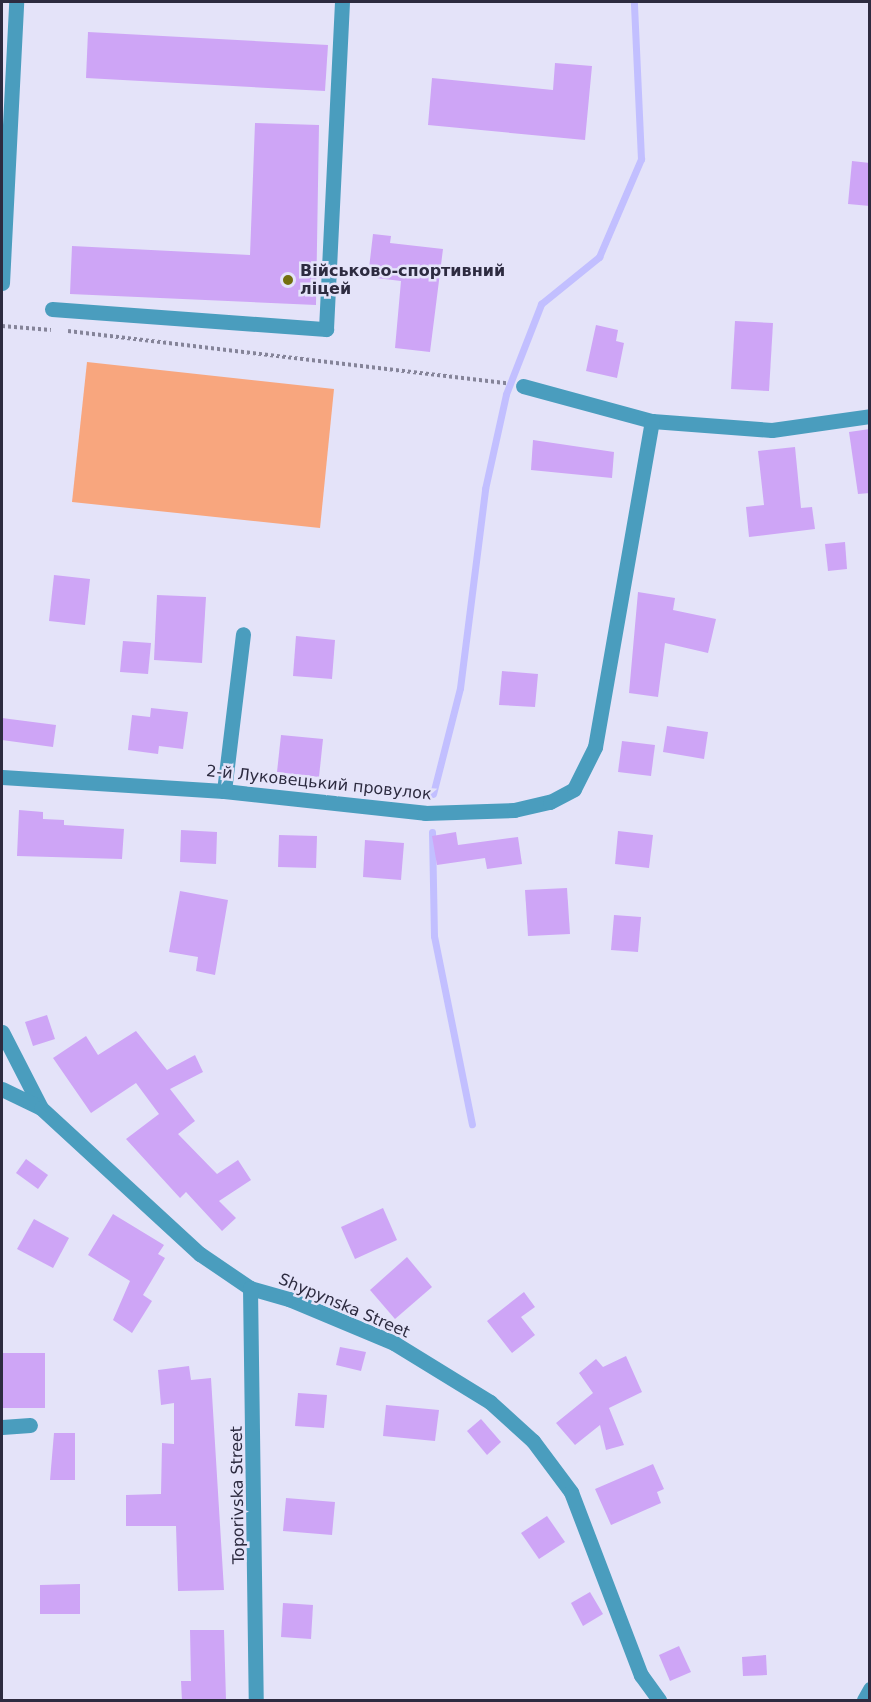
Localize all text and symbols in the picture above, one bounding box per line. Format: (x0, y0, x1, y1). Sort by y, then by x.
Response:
place label: Військово-спортивний ліцей (300, 261, 505, 299)
marker: Військово-спортивний ліцей (281, 273, 295, 287)
street label: 2-й Луковецький провулок (205, 762, 433, 804)
street label: Shypynska Street (276, 1270, 412, 1342)
street label: Toporivska Street (227, 1426, 249, 1564)

